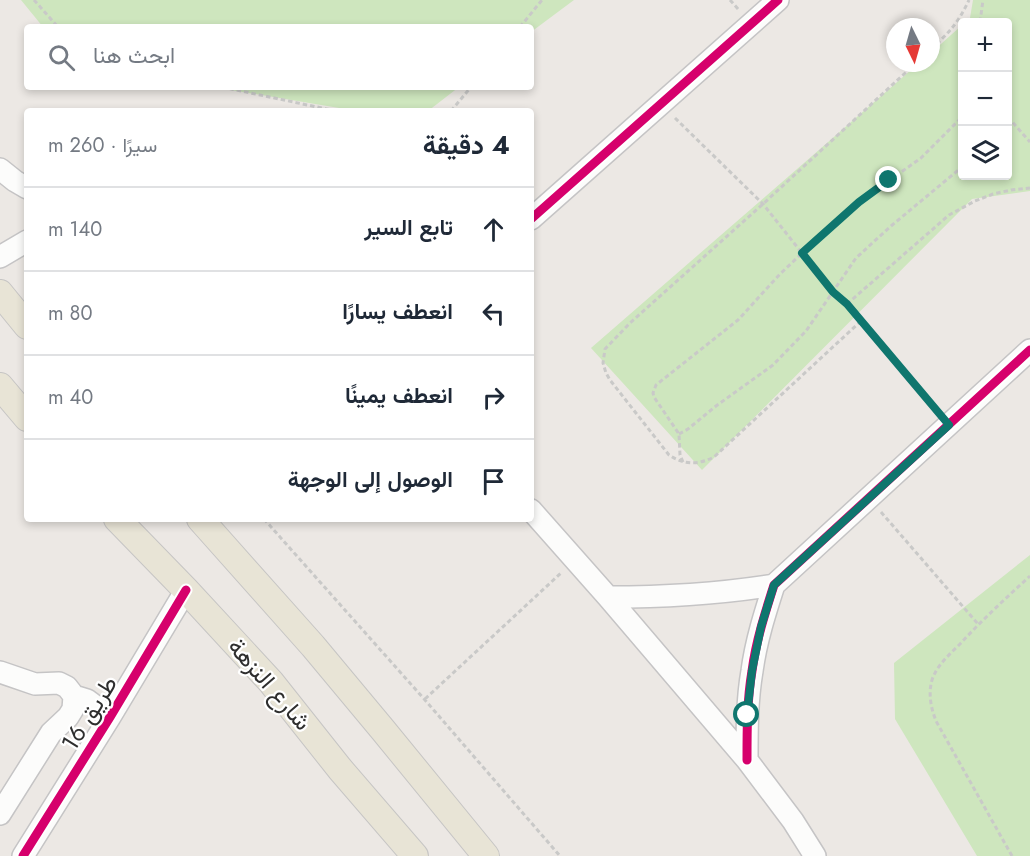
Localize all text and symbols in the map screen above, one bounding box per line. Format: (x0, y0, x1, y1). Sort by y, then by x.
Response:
north arrow (886, 18, 940, 72)
map controls (958, 18, 1012, 180)
button: + (958, 18, 1012, 72)
search box (24, 24, 534, 90)
text: ابحث هنا (93, 39, 175, 71)
icon: search (45, 41, 78, 74)
button: − (958, 72, 1012, 126)
text: 4 دقيقة (423, 126, 510, 164)
button: layers (958, 126, 1012, 180)
text: سيرًا · 260 m (48, 131, 157, 160)
route end (875, 166, 901, 192)
text: تابع السير (364, 211, 453, 243)
icon: ahead (477, 213, 510, 246)
text: 140 m (48, 215, 102, 244)
text: انعطف يسارًا (342, 295, 453, 327)
icon: left (477, 297, 510, 330)
text: 80 m (48, 299, 93, 328)
text: انعطف يمينًا (345, 379, 453, 411)
icon: right (477, 381, 510, 414)
text: 40 m (48, 383, 93, 412)
text: الوصول إلى الوجهة (288, 463, 453, 495)
icon: arrive (477, 465, 510, 498)
street label: شارع النزهة (220, 630, 320, 738)
street label: طريق 16 (52, 669, 126, 757)
route start (733, 701, 759, 727)

